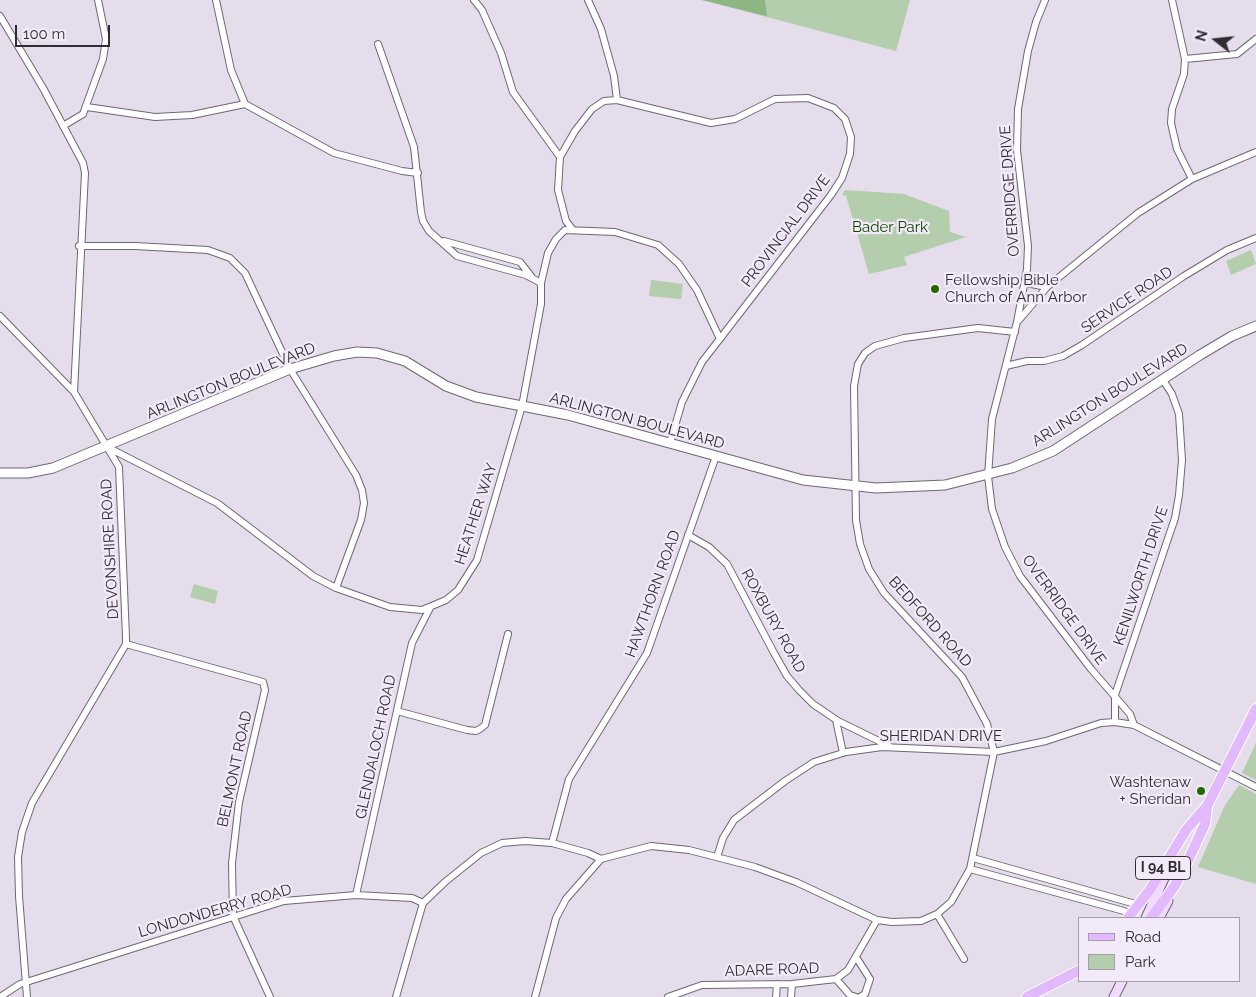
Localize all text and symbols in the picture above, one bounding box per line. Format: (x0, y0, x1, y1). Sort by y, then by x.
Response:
scale bar (18, 15, 112, 47)
north arrow (1191, 15, 1241, 65)
text: 100 m (23, 25, 65, 43)
text: N (1192, 29, 1211, 43)
street label: OVERRIDGE DRIVE (996, 125, 1024, 257)
street label: PROVINCIAL DRIVE (738, 171, 834, 291)
park label: Bader Park (852, 218, 928, 236)
street label: SERVICE ROAD (1078, 263, 1176, 337)
place label: Fellowship Bible Church of Ann Arbor (945, 271, 1087, 306)
marker: Fellowship Bible Church of Ann Arbor (929, 283, 941, 295)
street label: ARLINGTON BOULEVARD (144, 339, 318, 423)
street label: ARLINGTON BOULEVARD (1029, 340, 1191, 450)
street label: ARLINGTON BOULEVARD (548, 389, 726, 453)
street label: HEATHER WAY (451, 461, 501, 567)
street label: DEVONSHIRE ROAD (97, 478, 123, 620)
street label: KENILWORTH DRIVE (1110, 504, 1172, 648)
street label: HAWTHORN ROAD (622, 528, 684, 660)
street label: OVERRIDGE DRIVE (1018, 552, 1110, 668)
street label: ROXBURY ROAD (737, 566, 809, 676)
street label: BEDFORD ROAD (885, 573, 975, 671)
street label: GLENDALOCH ROAD (352, 673, 400, 821)
street label: BELMONT ROAD (214, 709, 256, 829)
street label: SHERIDAN DRIVE (880, 727, 1002, 745)
place label: Washtenaw + Sheridan (1109, 773, 1191, 808)
marker: Washtenaw + Sheridan (1195, 785, 1207, 797)
road number: I 94 BL (1136, 856, 1190, 880)
street label: LONDONDERRY ROAD (136, 880, 294, 942)
legend (1078, 917, 1241, 982)
text: Road (1125, 928, 1161, 946)
text: Park (1125, 953, 1156, 971)
street label: ADARE ROAD (724, 959, 820, 981)

